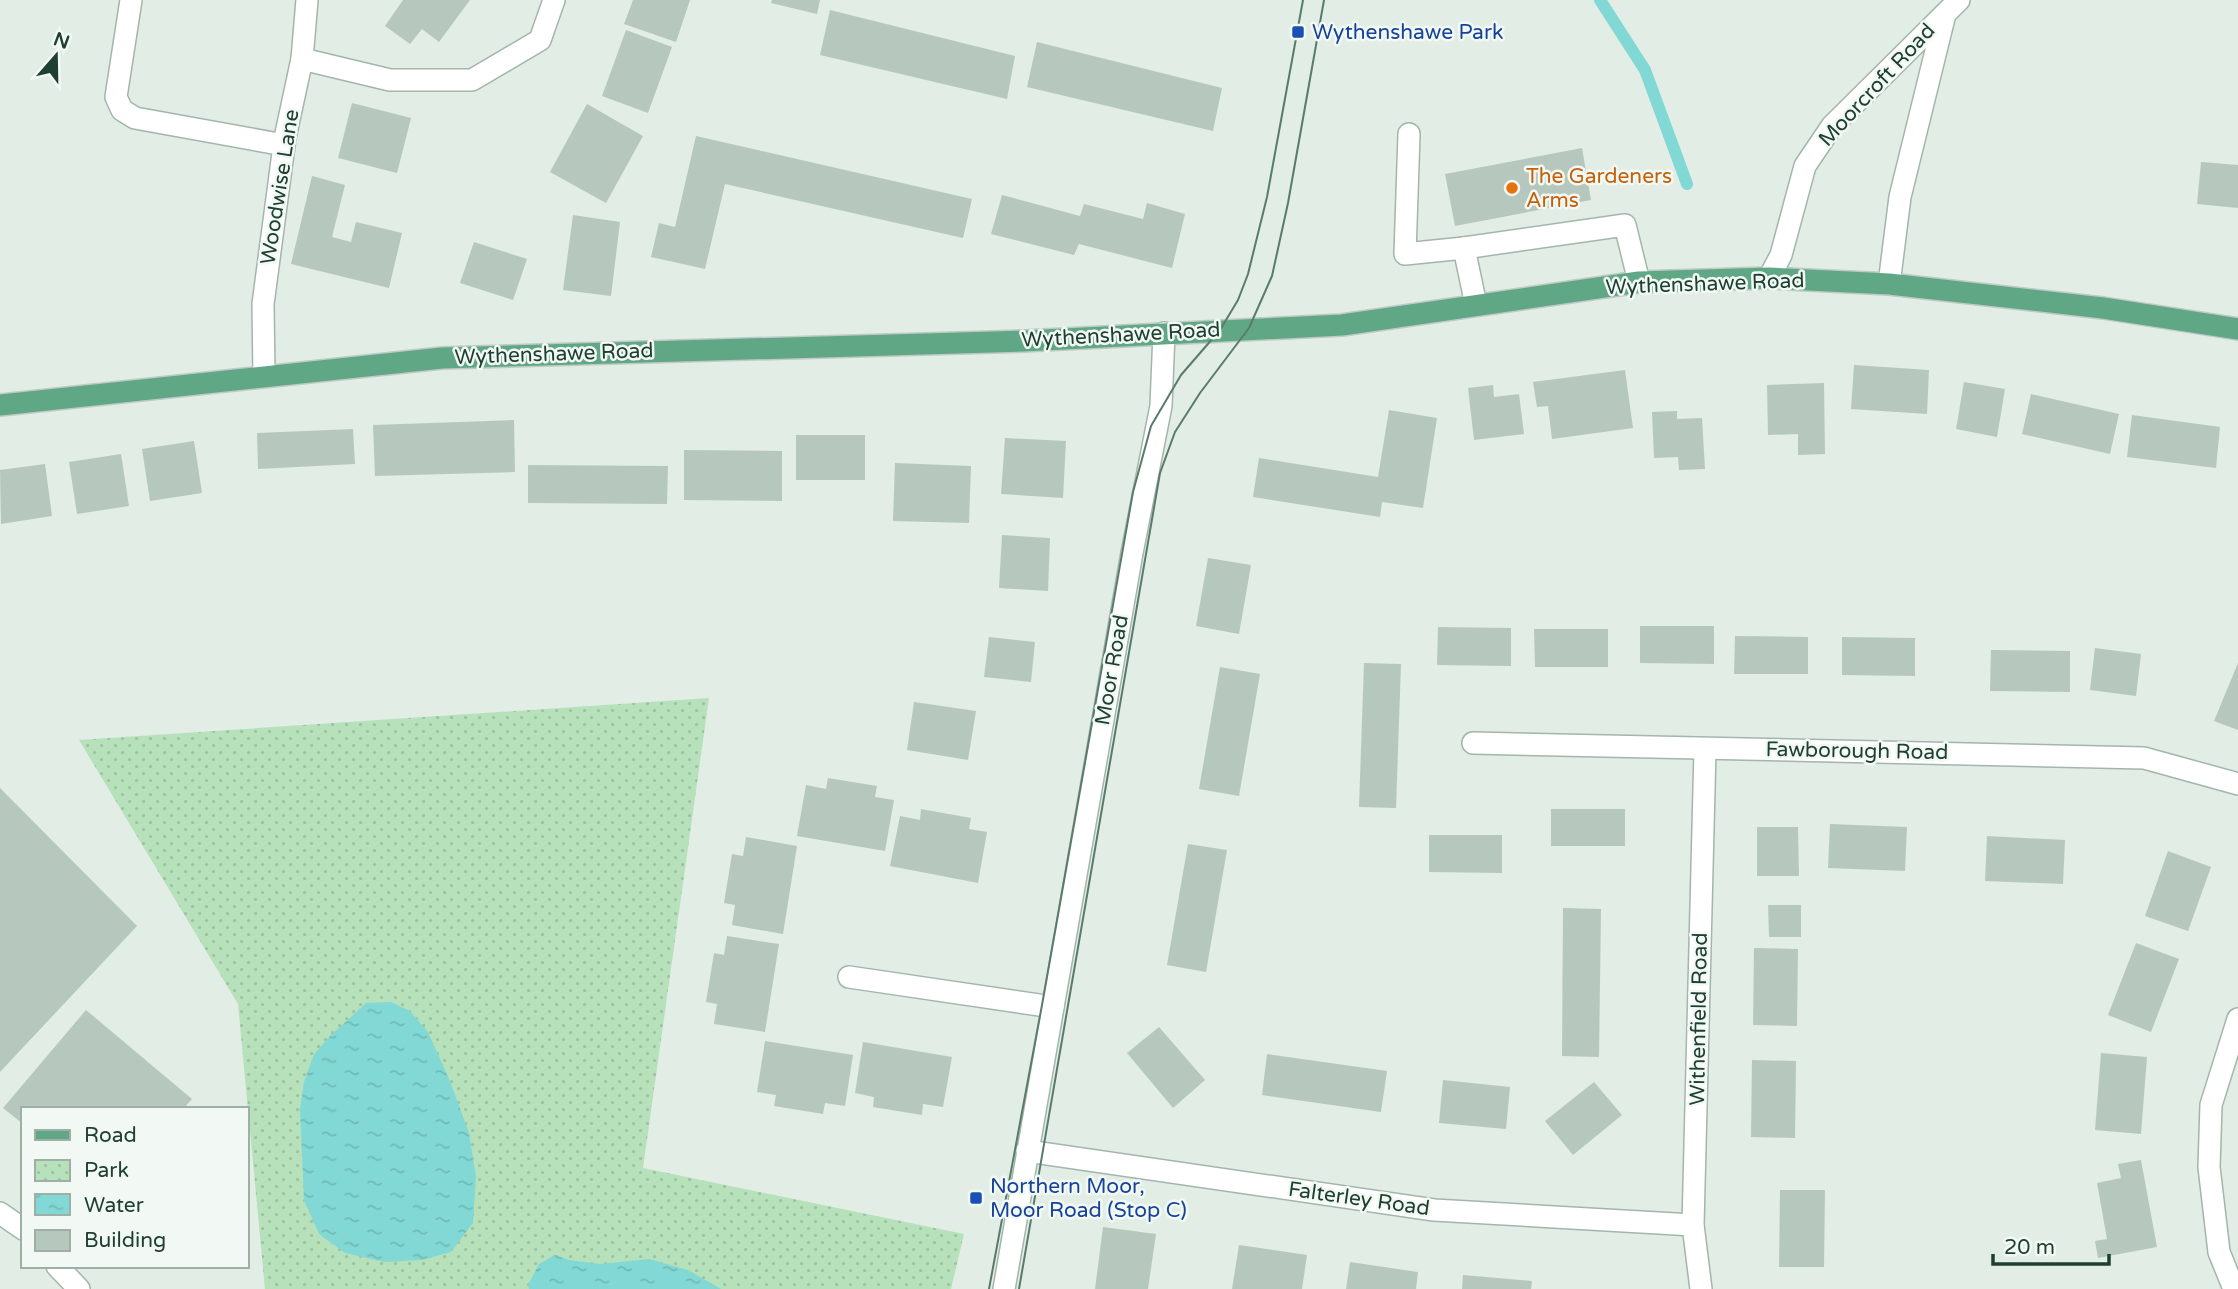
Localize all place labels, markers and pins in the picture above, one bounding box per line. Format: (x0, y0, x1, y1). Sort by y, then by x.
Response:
place label: Wythenshawe Park (1312, 20, 1503, 45)
marker: Wythenshawe Park (1290, 24, 1306, 40)
place label: The Gardeners Arms (1526, 164, 1672, 213)
marker: The Gardeners Arms (1504, 180, 1520, 196)
place label: Northern Moor, Moor Road (Stop C) (990, 1174, 1187, 1223)
marker: Northern Moor, Moor Road (Stop C) (968, 1190, 984, 1206)

